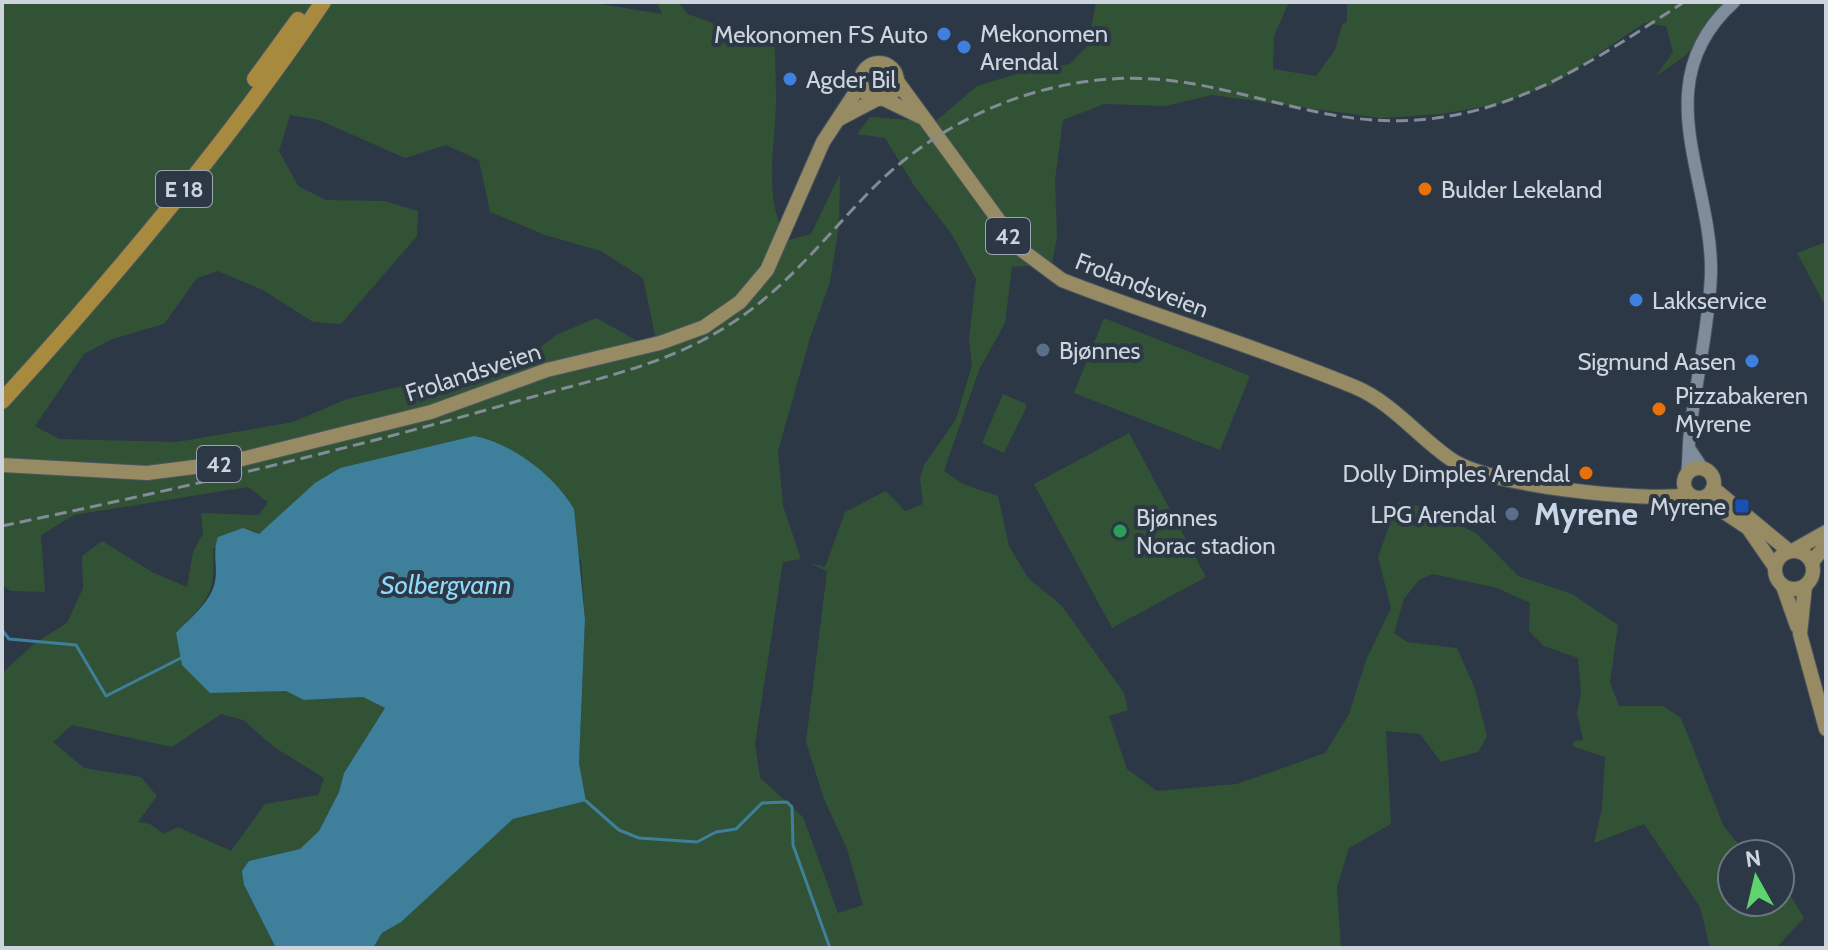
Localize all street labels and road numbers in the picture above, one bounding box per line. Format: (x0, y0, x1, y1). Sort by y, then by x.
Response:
road number: E 18 (156, 171, 212, 207)
road number: 42 (986, 218, 1030, 254)
street label: Frolandsveien (1071, 246, 1213, 324)
street label: Frolandsveien (402, 337, 544, 407)
road number: 42 (197, 446, 241, 482)

